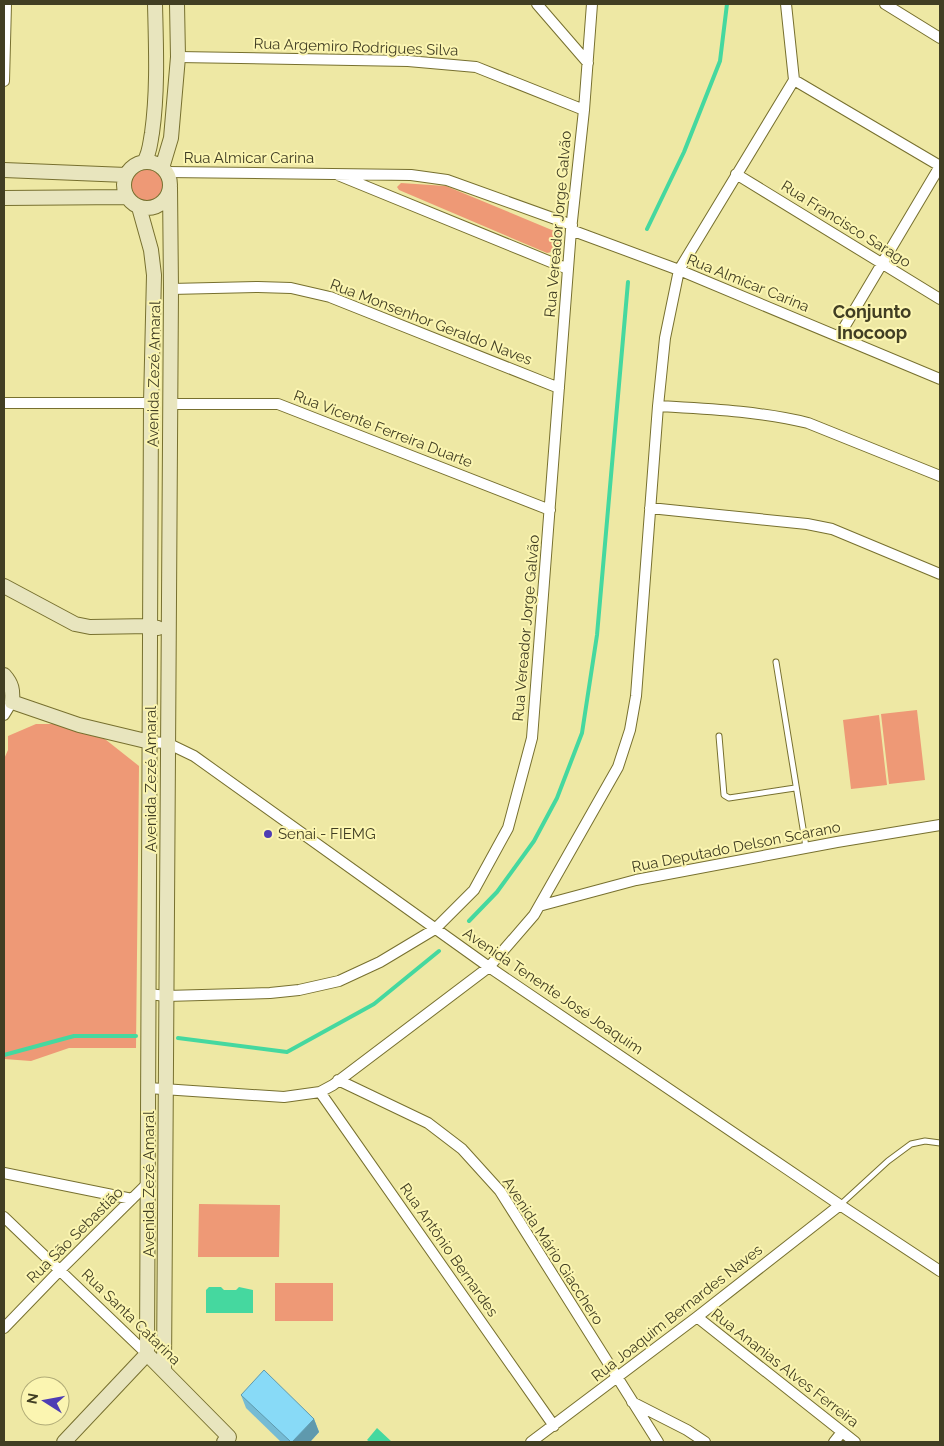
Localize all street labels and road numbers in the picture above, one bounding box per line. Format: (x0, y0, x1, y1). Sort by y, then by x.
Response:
street label: Rua Argemiro Rodrigues Silva (253, 34, 459, 60)
street label: Rua Vereador Jorge Galvão (541, 130, 575, 318)
street label: Rua Almicar Carina (184, 149, 314, 167)
street label: Rua Francisco Sarago (778, 177, 914, 271)
street label: Rua Almicar Carina (684, 250, 812, 316)
street label: Rua Monsenhor Geraldo Naves (327, 275, 535, 369)
street label: Avenida Zezé Amaral (144, 300, 164, 447)
street label: Rua Vicente Ferreira Duarte (291, 387, 475, 472)
street label: Rua Vereador Jorge Galvão (509, 534, 543, 722)
street label: Avenida Zezé Amaral (142, 705, 160, 852)
street label: Rua Deputado Delson Scarano (630, 818, 842, 876)
street label: Avenida Tenente José Joaquim (459, 924, 647, 1058)
street label: Avenida Zezé Amaral (140, 1110, 158, 1257)
street label: Avenida Mário Giacchero (499, 1174, 607, 1328)
street label: Rua Antônio Bernardes (396, 1180, 502, 1320)
street label: Rua São Sebastião (23, 1183, 127, 1287)
street label: Rua Joaquim Bernardes Naves (588, 1241, 766, 1385)
street label: Rua Santa Catarina (78, 1265, 184, 1369)
street label: Rua Ananias Alves Ferreira (708, 1305, 862, 1431)

